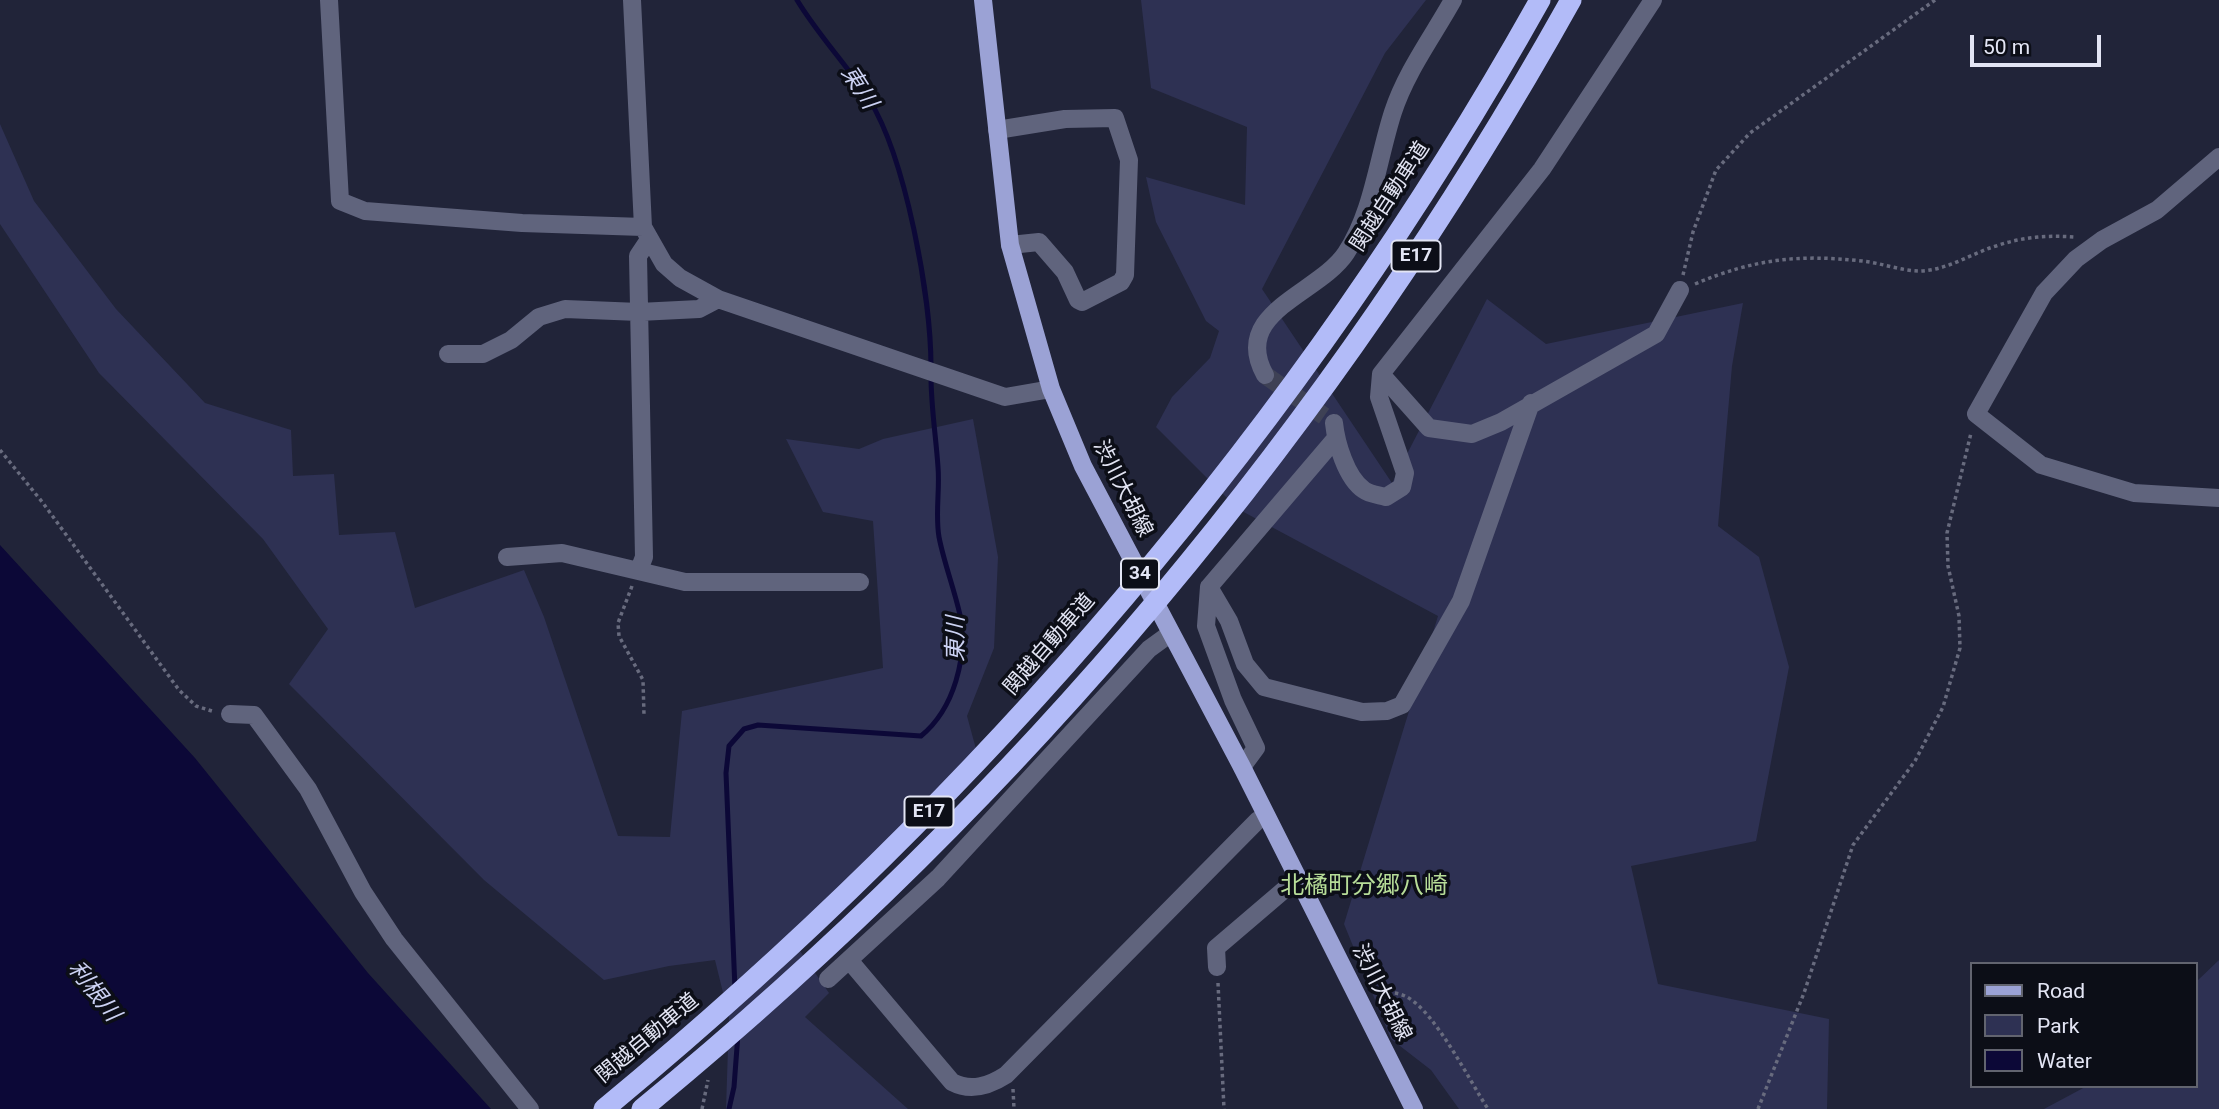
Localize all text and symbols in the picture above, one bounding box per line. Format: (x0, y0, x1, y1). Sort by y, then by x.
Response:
scale bar (1974, 21, 2105, 65)
text: 50 m (1983, 35, 2030, 59)
water label: 東川 (834, 61, 882, 115)
street label: 関越自動車道 (1346, 137, 1436, 257)
road number: E17 (1392, 240, 1440, 272)
street label: 渋川大胡線 (1087, 437, 1157, 541)
road number: 34 (1121, 558, 1159, 590)
street label: 関越自動車道 (999, 589, 1101, 701)
water label: 東川 (943, 616, 971, 662)
road number: E17 (904, 796, 954, 828)
district label: 北橘町分郷八崎 (1280, 873, 1448, 901)
street label: 渋川大胡線 (1346, 941, 1416, 1045)
water label: 利根川 (61, 956, 125, 1028)
legend (1970, 962, 2198, 1088)
text: Road (2037, 979, 2085, 1003)
street label: 関越自動車道 (592, 989, 704, 1089)
text: Park (2037, 1014, 2079, 1038)
text: Water (2037, 1049, 2092, 1073)

